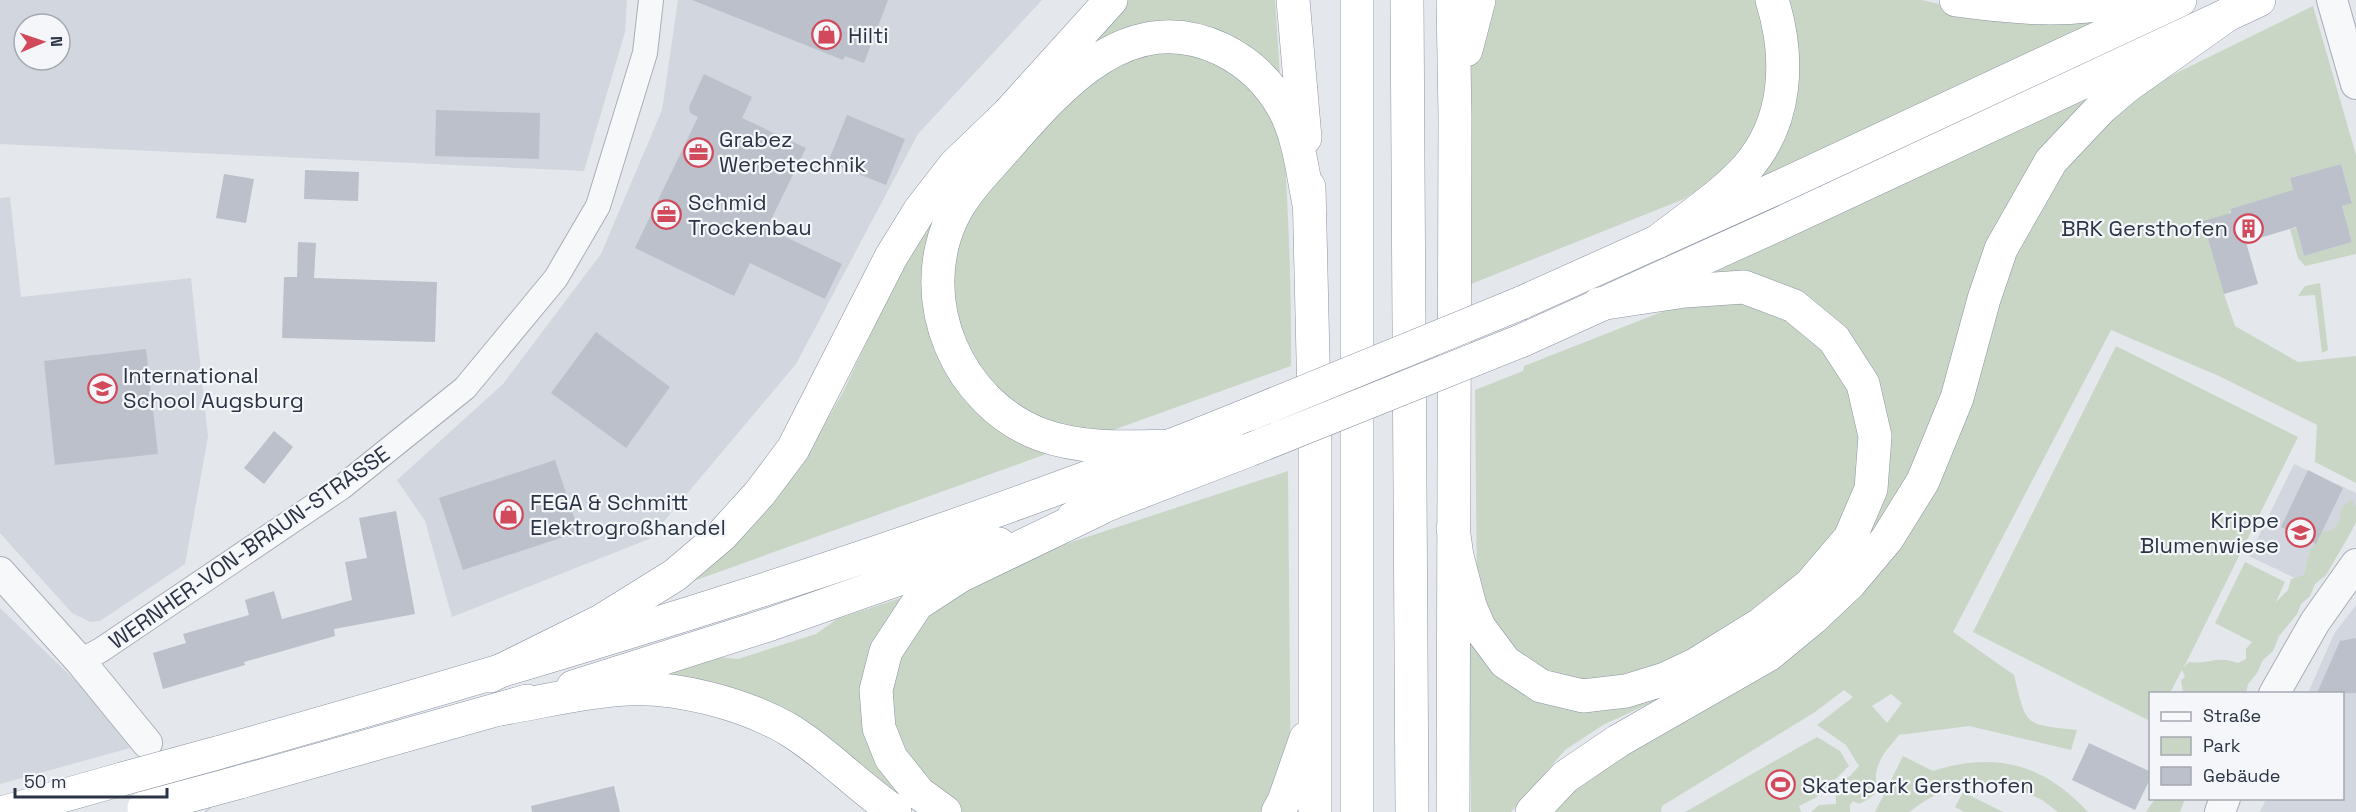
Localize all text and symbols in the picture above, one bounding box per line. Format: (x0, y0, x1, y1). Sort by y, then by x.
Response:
north arrow (12, 12, 72, 72)
shop icon: Hilti (811, 19, 843, 51)
place label: Hilti (848, 21, 889, 49)
text: N (46, 36, 67, 47)
place label: Grabez Werbetechnik (719, 125, 866, 178)
office icon: Grabez Werbetechnik (682, 136, 714, 168)
place label: Schmid Trockenbau (688, 188, 812, 241)
office icon: Schmid Trockenbau (651, 199, 683, 231)
building icon: BRK Gersthofen (2233, 212, 2265, 244)
place label: BRK Gersthofen (2061, 214, 2228, 242)
place label: International School Augsburg (123, 361, 304, 414)
school or university icon: International School Augsburg (86, 372, 118, 404)
street label: WERNHER-VON-BRAUN-STRASSE (103, 439, 395, 655)
place label: FEGA & Schmitt Elektrogroßhandel (530, 488, 726, 541)
shop icon: FEGA & Schmitt Elektrogroßhandel (493, 499, 525, 531)
place label: Krippe Blumenwiese (2140, 506, 2279, 559)
school or university icon: Krippe Blumenwiese (2284, 517, 2316, 549)
legend (2149, 692, 2344, 800)
text: Straße (2203, 704, 2261, 727)
text: Park (2203, 734, 2241, 757)
scale bar (15, 761, 166, 799)
text: Gebäude (2203, 764, 2281, 787)
sports icon: Skatepark Gersthofen (1765, 769, 1797, 801)
text: 50 m (24, 770, 66, 793)
place label: Skatepark Gersthofen (1802, 771, 2034, 799)

